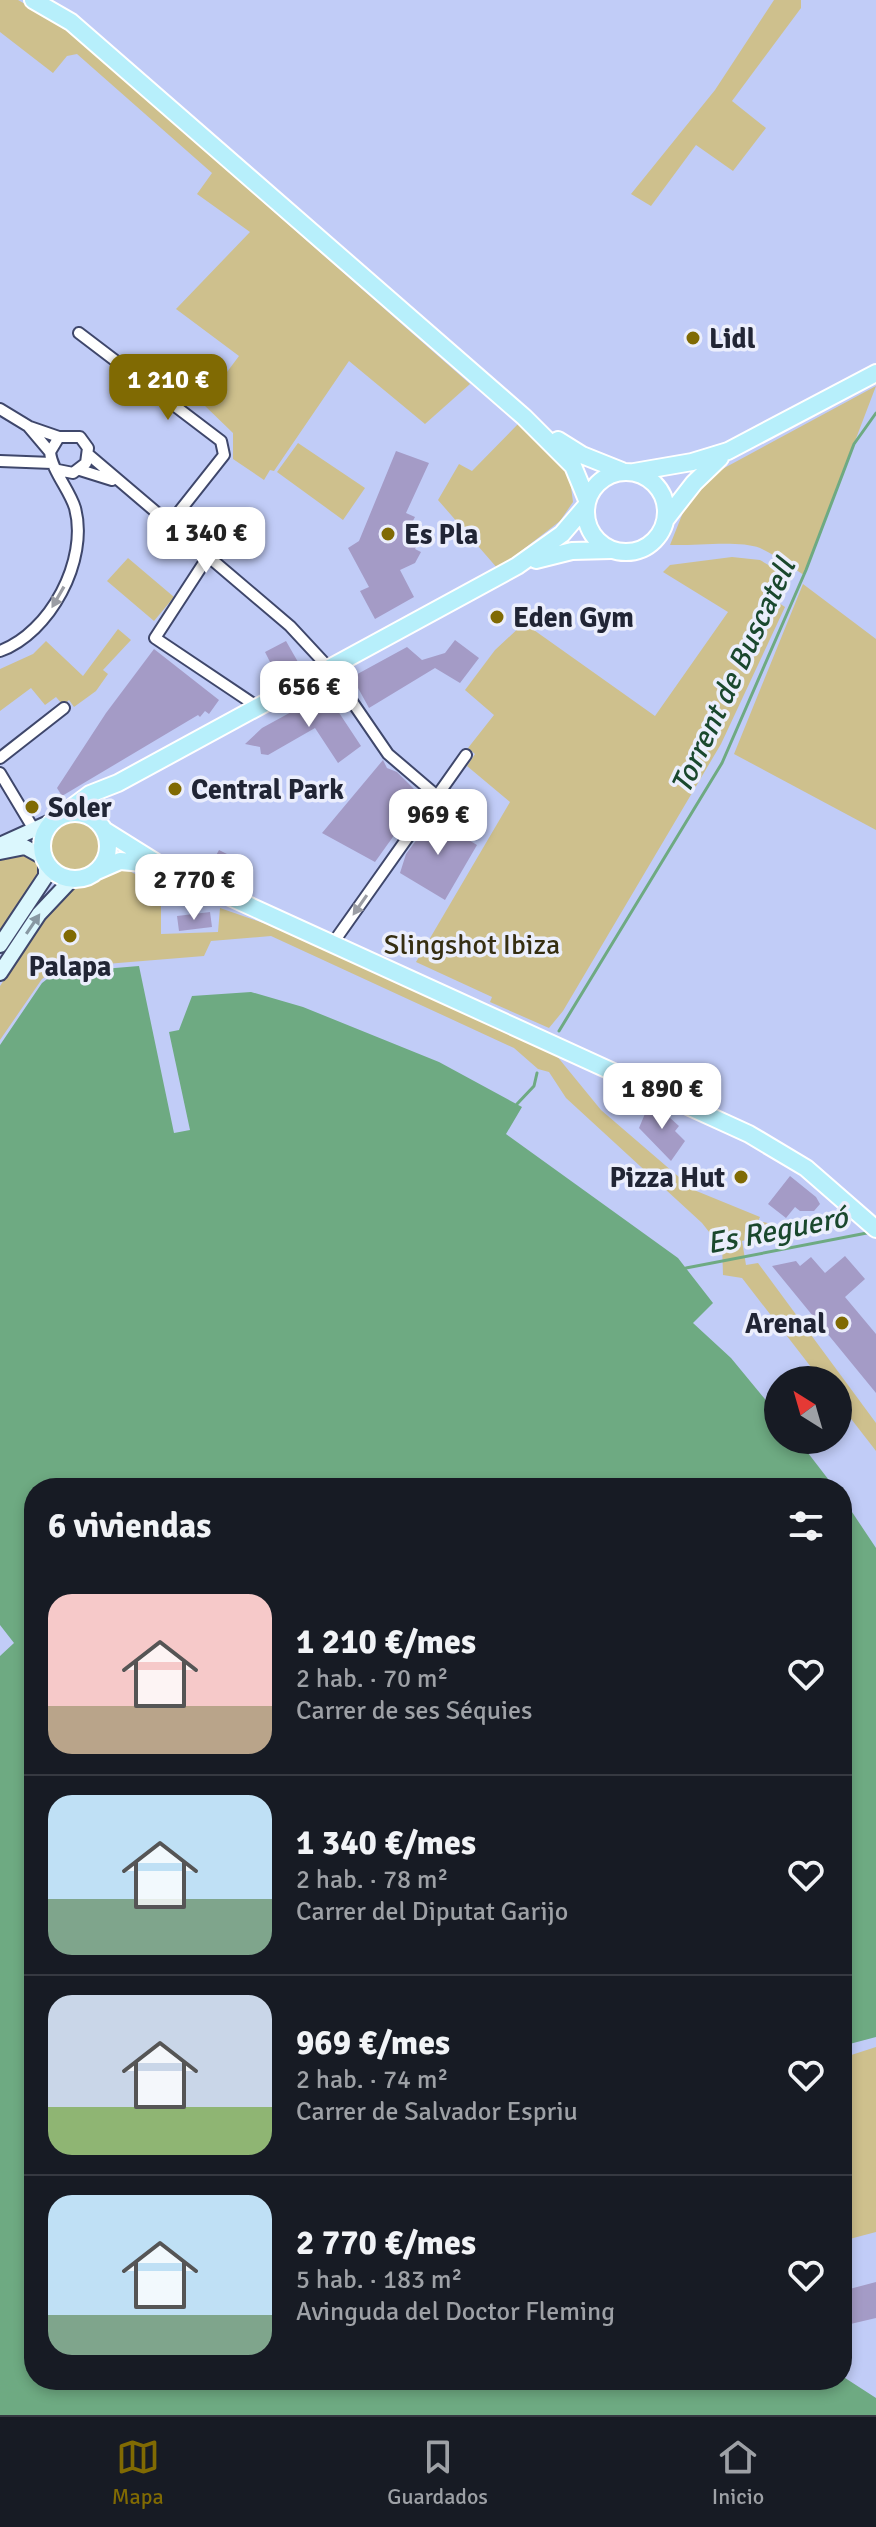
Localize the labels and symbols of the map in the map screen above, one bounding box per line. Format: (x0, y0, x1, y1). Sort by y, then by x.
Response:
place label: Lidl (709, 322, 756, 356)
marker: Lidl (684, 329, 702, 347)
pin: 1 210 € (94, 354, 242, 422)
pin: 1 340 € (132, 507, 280, 575)
place label: Es Pla (404, 518, 478, 552)
marker: Es Pla (379, 525, 397, 543)
water label: Torrent de Buscatell (663, 551, 805, 799)
one-way arrow (51, 586, 65, 608)
place label: Eden Gym (513, 601, 634, 635)
marker: Eden Gym (488, 608, 506, 626)
pin: 656 € (253, 661, 365, 729)
place label: Central Park (191, 773, 344, 807)
marker: Central Park (166, 780, 184, 798)
pin: 969 € (382, 789, 494, 857)
place label: Soler (48, 791, 113, 825)
marker: Soler (23, 798, 41, 816)
pin: 2 770 € (120, 854, 268, 922)
one-way arrow (353, 894, 368, 915)
one-way arrow (25, 913, 40, 934)
marker: Palapa (61, 927, 79, 945)
park label: Slingshot Ibiza (384, 928, 560, 962)
place label: Palapa (29, 950, 111, 984)
pin: 1 890 € (588, 1063, 736, 1131)
place label: Pizza Hut (609, 1161, 726, 1195)
marker: Pizza Hut (732, 1168, 750, 1186)
water label: Es Regueró (704, 1198, 853, 1262)
place label: Arenal (745, 1307, 826, 1341)
marker: Arenal (833, 1314, 851, 1332)
north arrow (764, 1366, 852, 1454)

